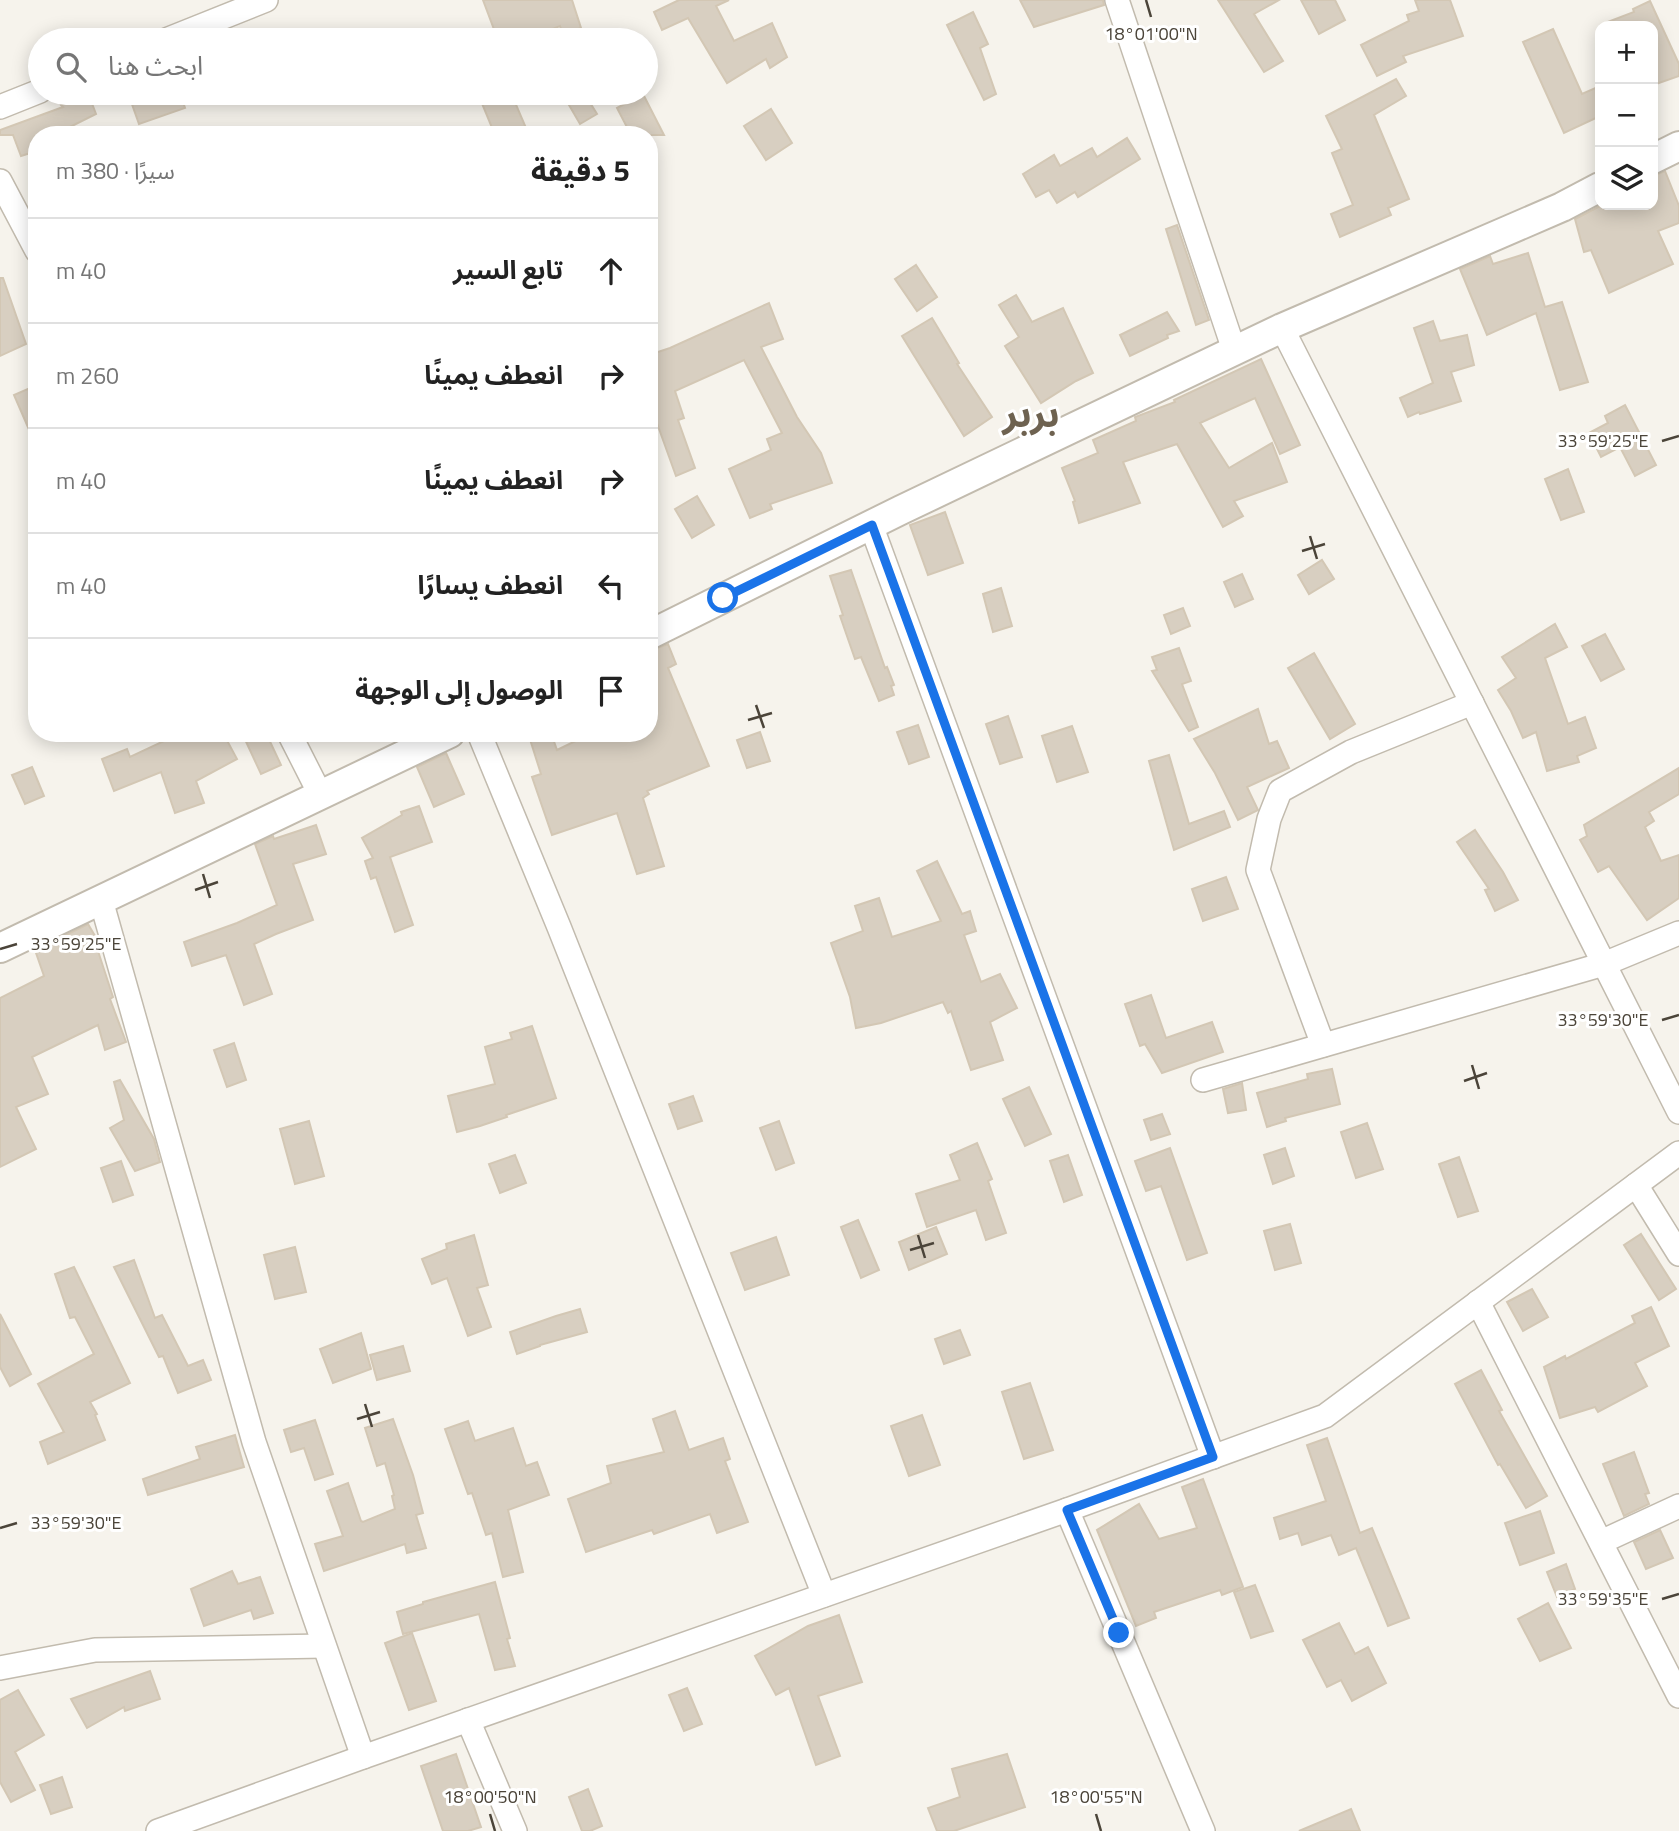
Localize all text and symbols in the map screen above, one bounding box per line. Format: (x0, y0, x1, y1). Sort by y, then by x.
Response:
text: 18°01'00"N (1104, 20, 1198, 47)
map controls (1595, 21, 1658, 210)
button: + (1595, 21, 1658, 84)
search box (28, 28, 658, 105)
text: ابحث هنا (108, 46, 203, 85)
icon: search (52, 48, 90, 86)
button: − (1595, 84, 1658, 147)
text: 5 دقيقة (531, 147, 630, 193)
button: layers (1595, 147, 1658, 210)
text: سيرًا · 380 m (56, 153, 175, 188)
text: تابع السير (453, 250, 563, 289)
icon: ahead (592, 252, 630, 290)
text: 40 m (56, 253, 106, 288)
text: انعطف يمينًا (424, 355, 563, 394)
icon: right (592, 357, 630, 395)
text: 260 m (56, 358, 119, 393)
district label: بربر (1000, 384, 1060, 442)
text: 33°59'25"E (1558, 427, 1649, 454)
text: انعطف يمينًا (424, 460, 563, 499)
icon: right (592, 462, 630, 500)
text: 40 m (56, 463, 106, 498)
text: انعطف يسارًا (418, 565, 563, 604)
icon: left (592, 567, 630, 605)
text: 40 m (56, 568, 106, 603)
route start (707, 582, 738, 613)
text: الوصول إلى الوجهة (355, 670, 563, 709)
icon: arrive (592, 672, 630, 710)
text: 33°59'25"E (31, 930, 122, 957)
text: 33°59'30"E (1558, 1006, 1649, 1033)
text: 33°59'30"E (31, 1509, 122, 1536)
text: 33°59'35"E (1558, 1585, 1649, 1612)
route end (1103, 1617, 1134, 1648)
text: 18°00'50"N (443, 1783, 537, 1810)
text: 18°00'55"N (1049, 1783, 1143, 1810)

